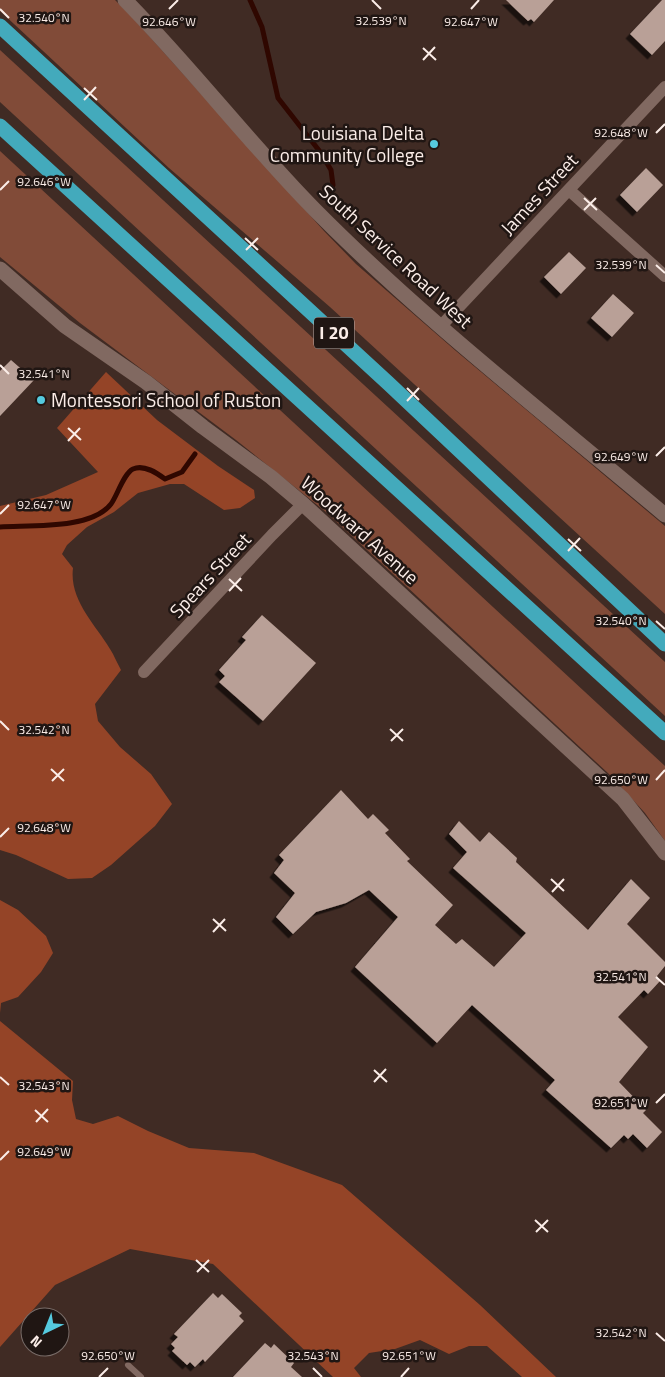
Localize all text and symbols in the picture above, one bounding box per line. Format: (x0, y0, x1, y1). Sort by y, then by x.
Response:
text: 32.540°N (18, 8, 70, 27)
text: 32.539°N (355, 11, 407, 30)
text: 92.646°W (142, 12, 196, 31)
text: 92.647°W (444, 12, 498, 31)
place label: Louisiana Delta Community College (270, 118, 424, 169)
text: 92.648°W (594, 123, 648, 142)
marker: Louisiana Delta Community College (428, 138, 440, 150)
street label: James Street (493, 146, 584, 241)
text: 92.646°W (17, 172, 71, 191)
street label: South Service Road West (313, 177, 480, 335)
text: 32.539°N (595, 255, 647, 274)
road number: I 20 (314, 317, 354, 348)
text: 32.541°N (18, 364, 70, 383)
place label: Montessori School of Ruston (51, 385, 281, 414)
marker: Montessori School of Ruston (35, 394, 47, 406)
text: 92.649°W (594, 447, 648, 466)
street label: Woodward Avenue (295, 469, 426, 591)
text: 92.647°W (17, 495, 71, 514)
street label: Spears Street (162, 525, 257, 624)
text: 32.540°N (595, 611, 647, 630)
text: 32.542°N (18, 720, 70, 739)
text: 92.650°W (594, 770, 648, 789)
text: 92.648°W (17, 818, 71, 837)
text: 32.541°N (595, 967, 647, 986)
text: 32.543°N (18, 1076, 70, 1095)
text: 92.651°W (594, 1093, 648, 1112)
text: 92.649°W (17, 1142, 71, 1161)
north arrow (20, 1307, 70, 1357)
text: 32.542°N (595, 1323, 647, 1342)
text: N (25, 1331, 47, 1353)
text: 92.650°W (81, 1346, 135, 1365)
text: 32.543°N (287, 1346, 339, 1365)
text: 92.651°W (382, 1346, 436, 1365)

